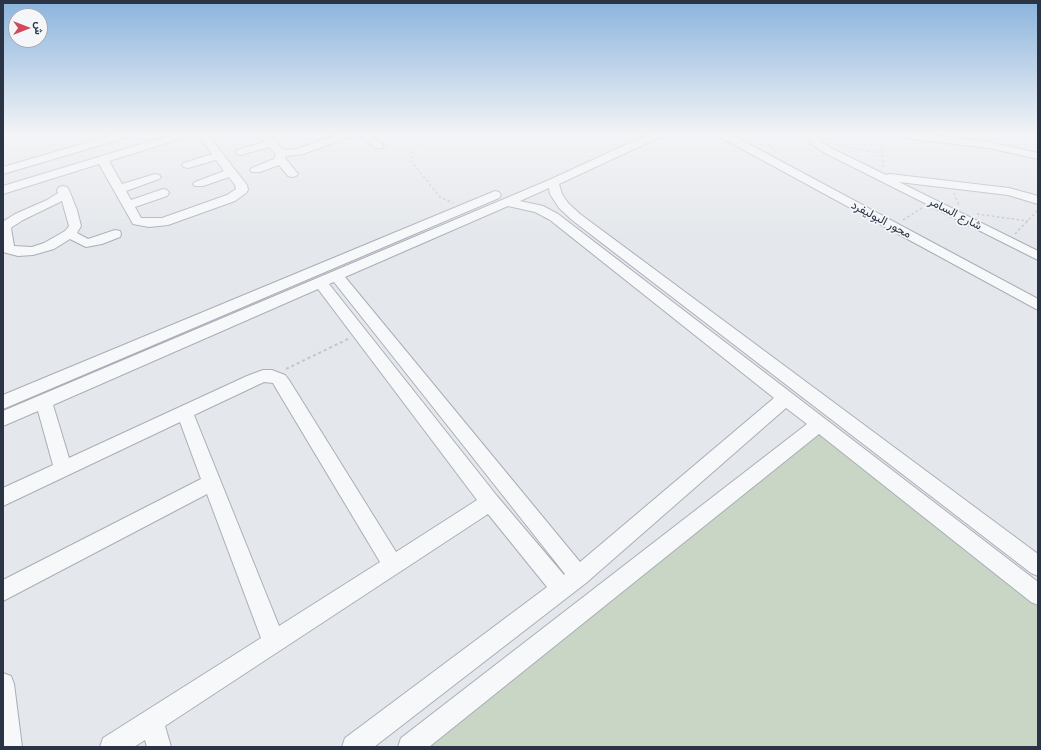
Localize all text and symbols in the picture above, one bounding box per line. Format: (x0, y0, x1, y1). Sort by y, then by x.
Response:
north arrow (8, 8, 48, 48)
text: ش (32, 21, 46, 35)
street label: شارع السامر (926, 194, 984, 234)
street label: محور البوليفرد (848, 198, 914, 242)

